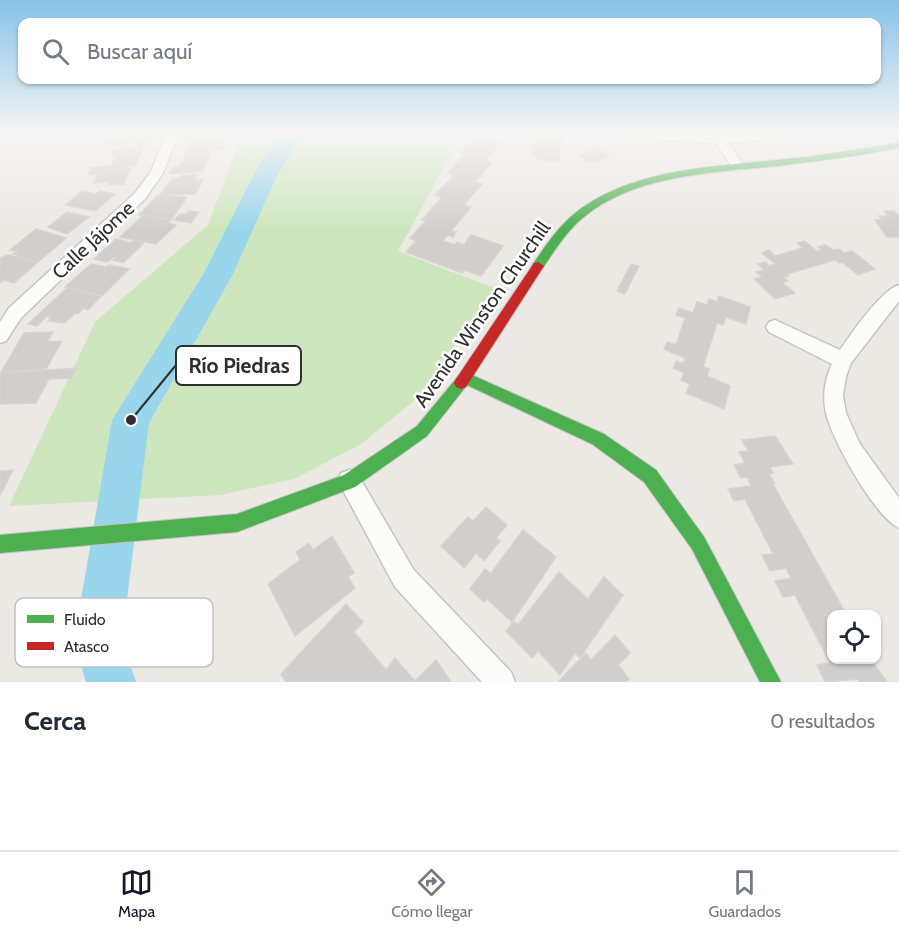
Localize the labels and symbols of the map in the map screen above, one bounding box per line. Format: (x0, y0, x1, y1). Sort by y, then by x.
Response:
street label: Calle Jájome (47, 196, 139, 284)
street label: Avenida Winston Churchill (409, 216, 555, 412)
callout: Río Piedras (176, 346, 301, 385)
text: Río Piedras (188, 353, 290, 378)
legend (15, 598, 213, 667)
text: Fluido (64, 610, 106, 629)
text: Atasco (64, 637, 109, 656)

